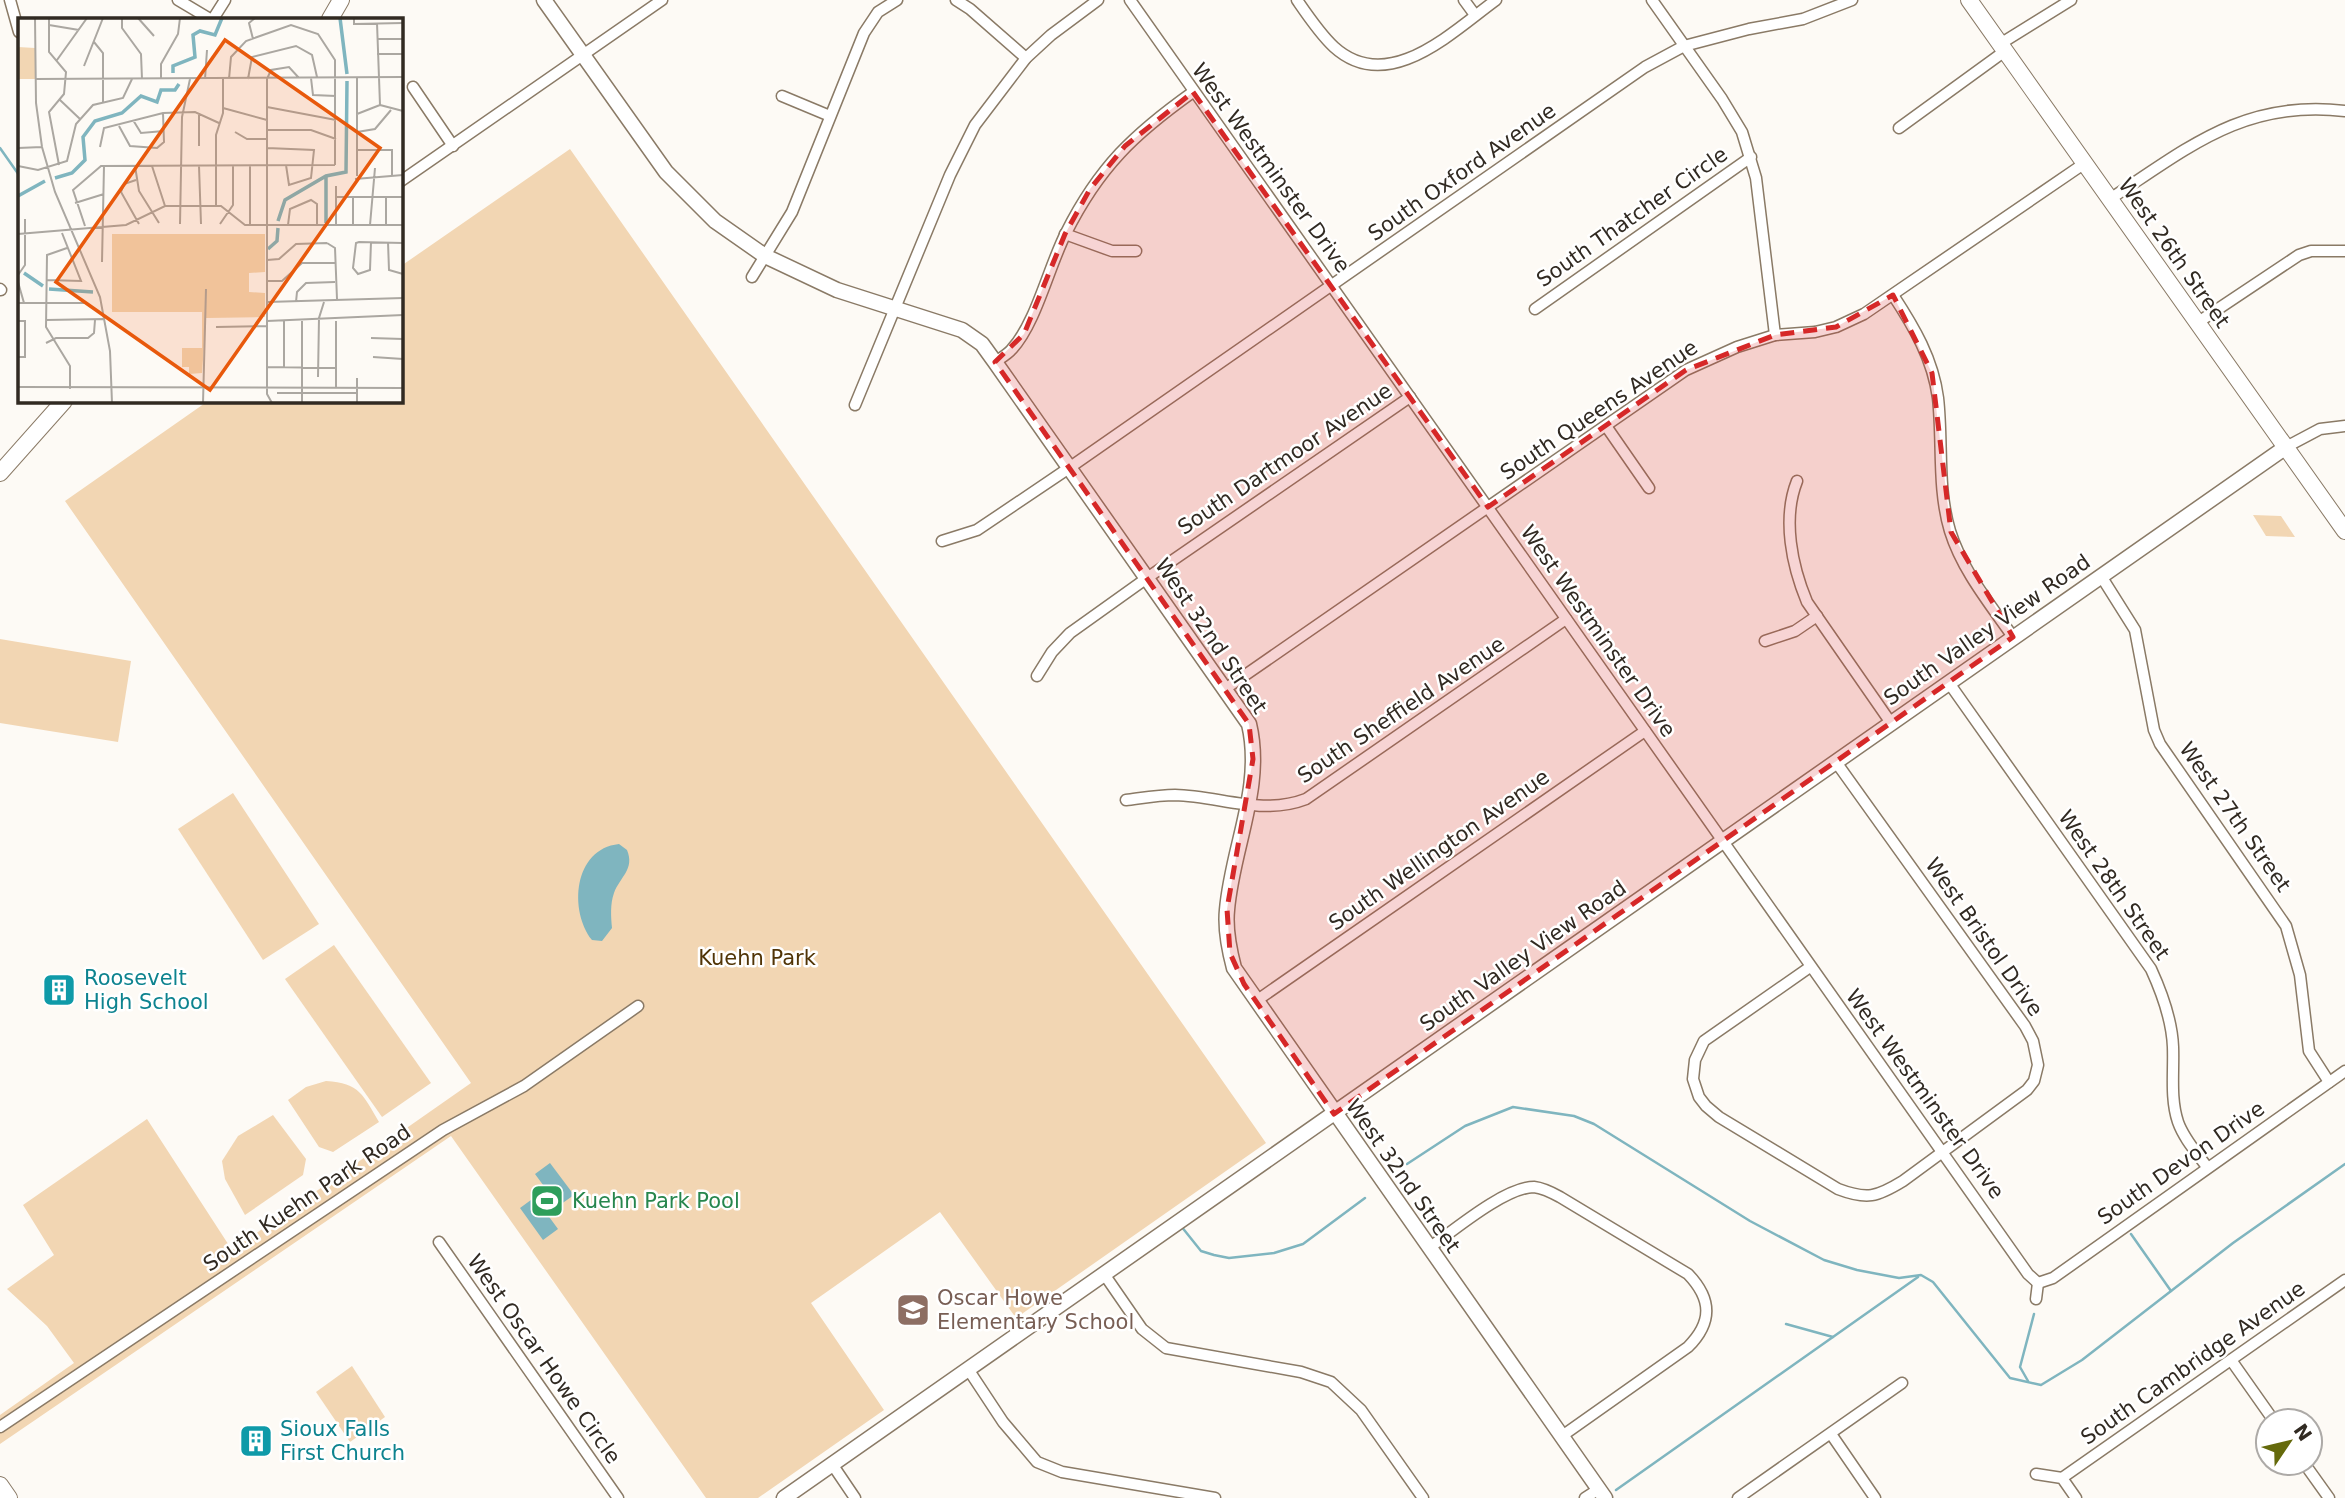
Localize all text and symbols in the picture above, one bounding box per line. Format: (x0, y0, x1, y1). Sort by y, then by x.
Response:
inset map (18, 18, 402, 402)
street label: West Westminster Drive (1187, 59, 1355, 277)
street label: South Oxford Avenue (1364, 98, 1560, 246)
street label: South Thatcher Circle (1532, 142, 1732, 292)
street label: West 26th Street (2113, 174, 2235, 332)
street label: South Queens Avenue (1496, 335, 1702, 485)
street label: South Dartmoor Avenue (1173, 378, 1397, 540)
street label: West Westminster Drive (1516, 521, 1680, 741)
street label: South Valley View Road (1879, 550, 2095, 710)
street label: West 32nd Street (1150, 554, 1272, 718)
street label: South Sheffield Avenue (1293, 632, 1509, 788)
street label: West 27th Street (2174, 738, 2296, 896)
street label: South Wellington Avenue (1324, 765, 1554, 935)
street label: West 28th Street (2053, 806, 2175, 964)
street label: West Bristol Drive (1920, 853, 2048, 1021)
street label: South Valley View Road (1415, 876, 1631, 1036)
park label: Kuehn Park (698, 946, 817, 970)
place label: Roosevelt High School (84, 966, 209, 1014)
building icon: Roosevelt High School (40, 971, 78, 1009)
street label: West Westminster Drive (1841, 985, 2009, 1203)
street label: West 32nd Street (1341, 1095, 1465, 1257)
street label: South Devon Drive (2093, 1096, 2269, 1230)
street label: South Kuehn Park Road (199, 1120, 415, 1276)
sports icon: Kuehn Park Pool (528, 1182, 566, 1220)
place label: Kuehn Park Pool (572, 1189, 740, 1213)
street label: West Oscar Howe Circle (463, 1250, 625, 1468)
street label: South Cambridge Avenue (2076, 1276, 2310, 1450)
place label: Oscar Howe Elementary School (937, 1286, 1134, 1334)
school or university icon: Oscar Howe Elementary School (894, 1291, 932, 1329)
north arrow (2254, 1407, 2324, 1477)
place label: Sioux Falls First Church (280, 1417, 405, 1465)
text: N (2289, 1419, 2316, 1445)
building icon: Sioux Falls First Church (237, 1422, 275, 1460)

